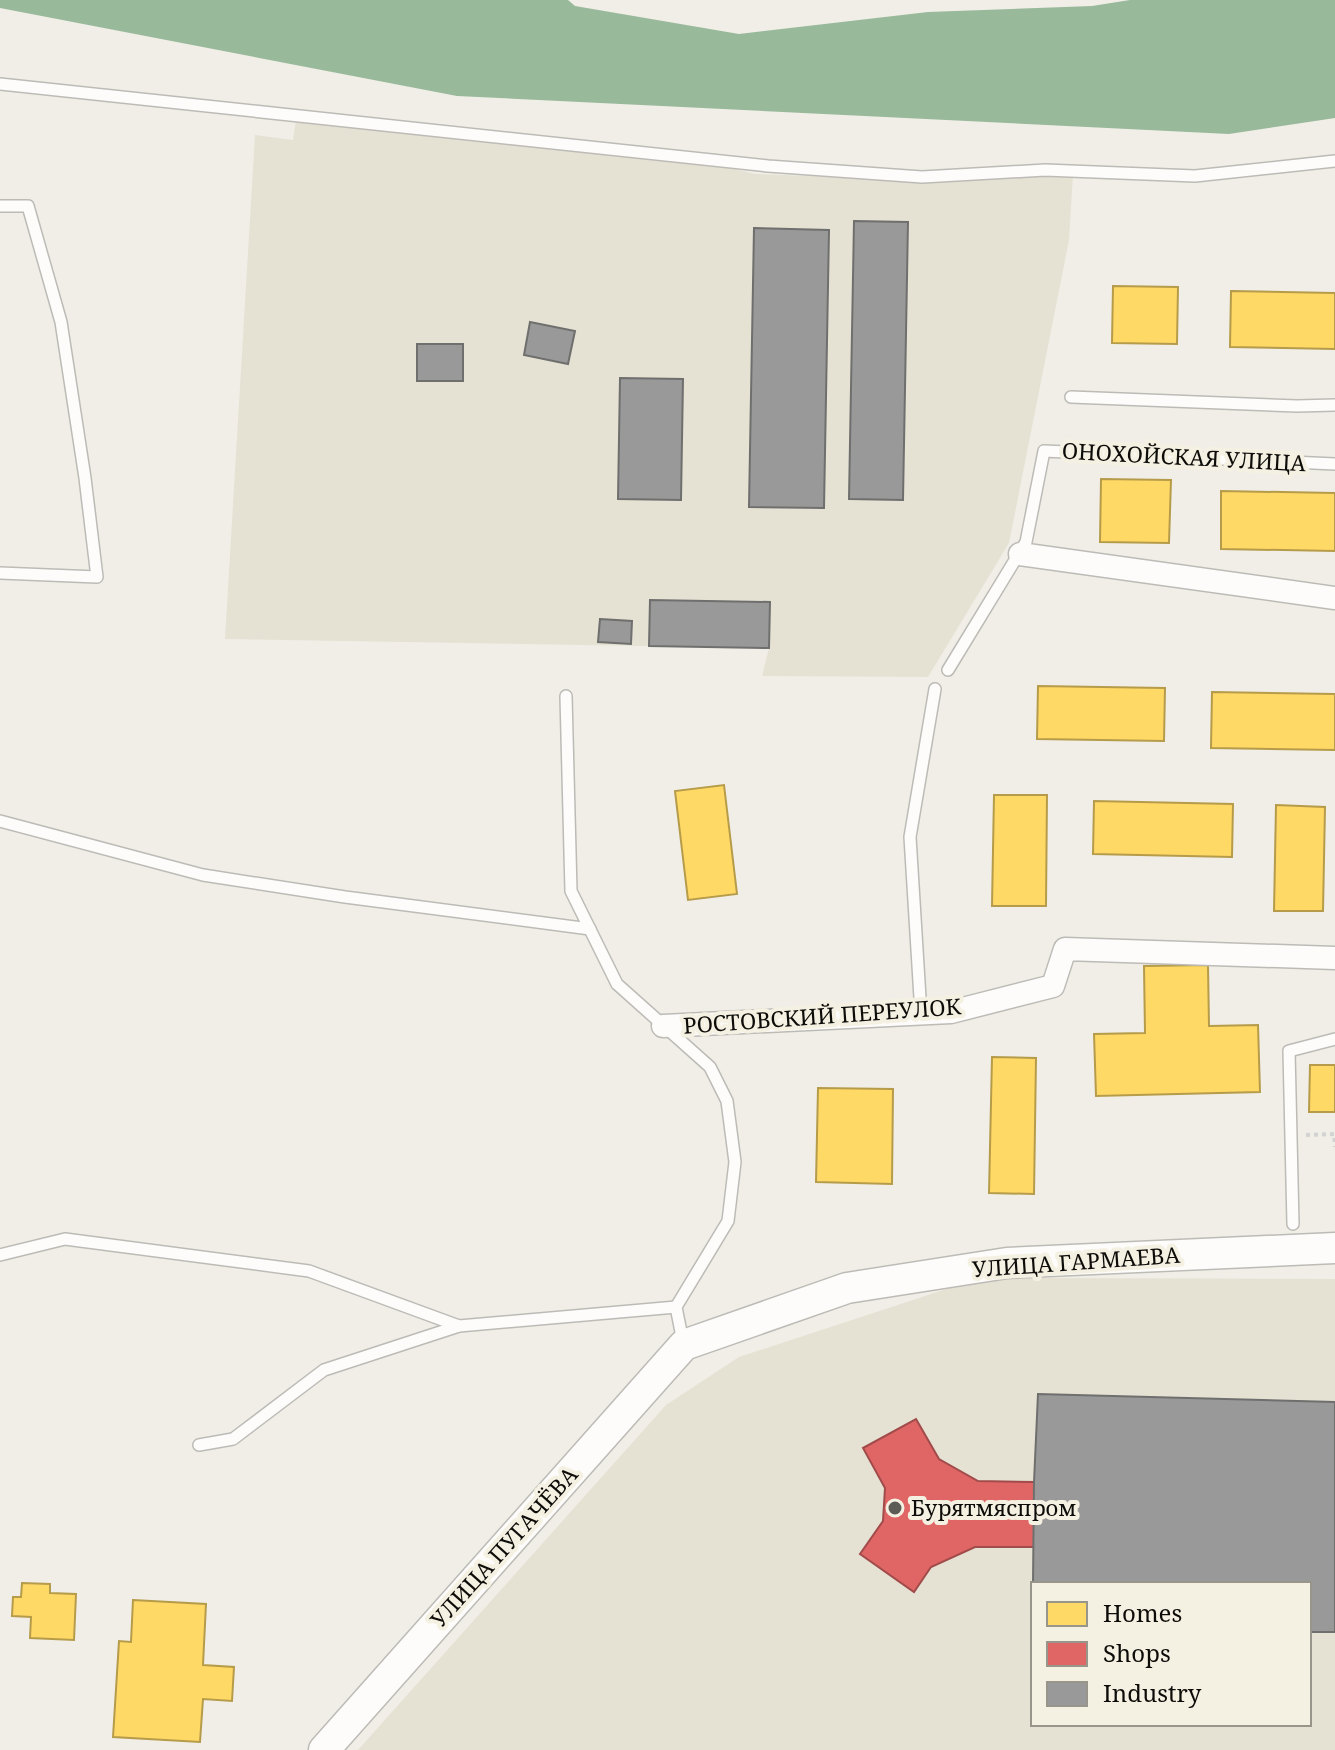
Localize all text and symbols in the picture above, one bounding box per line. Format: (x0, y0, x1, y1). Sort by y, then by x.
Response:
street label: ОНОХОЙСКАЯ УЛИЦА (1061, 435, 1307, 477)
street label: РОСТОВСКИЙ ПЕРЕУЛОК (682, 990, 962, 1040)
street label: УЛИЦА ГАРМАЕВА (971, 1239, 1181, 1283)
street label: УЛИЦА ПУГАЧЁВА (423, 1459, 584, 1633)
place label: Бурятмяспром (911, 1492, 1077, 1522)
marker: Бурятмяспром (886, 1499, 904, 1517)
legend (1031, 1582, 1311, 1726)
text: Homes (1103, 1596, 1182, 1629)
text: Shops (1103, 1636, 1171, 1669)
text: Industry (1103, 1676, 1202, 1709)

